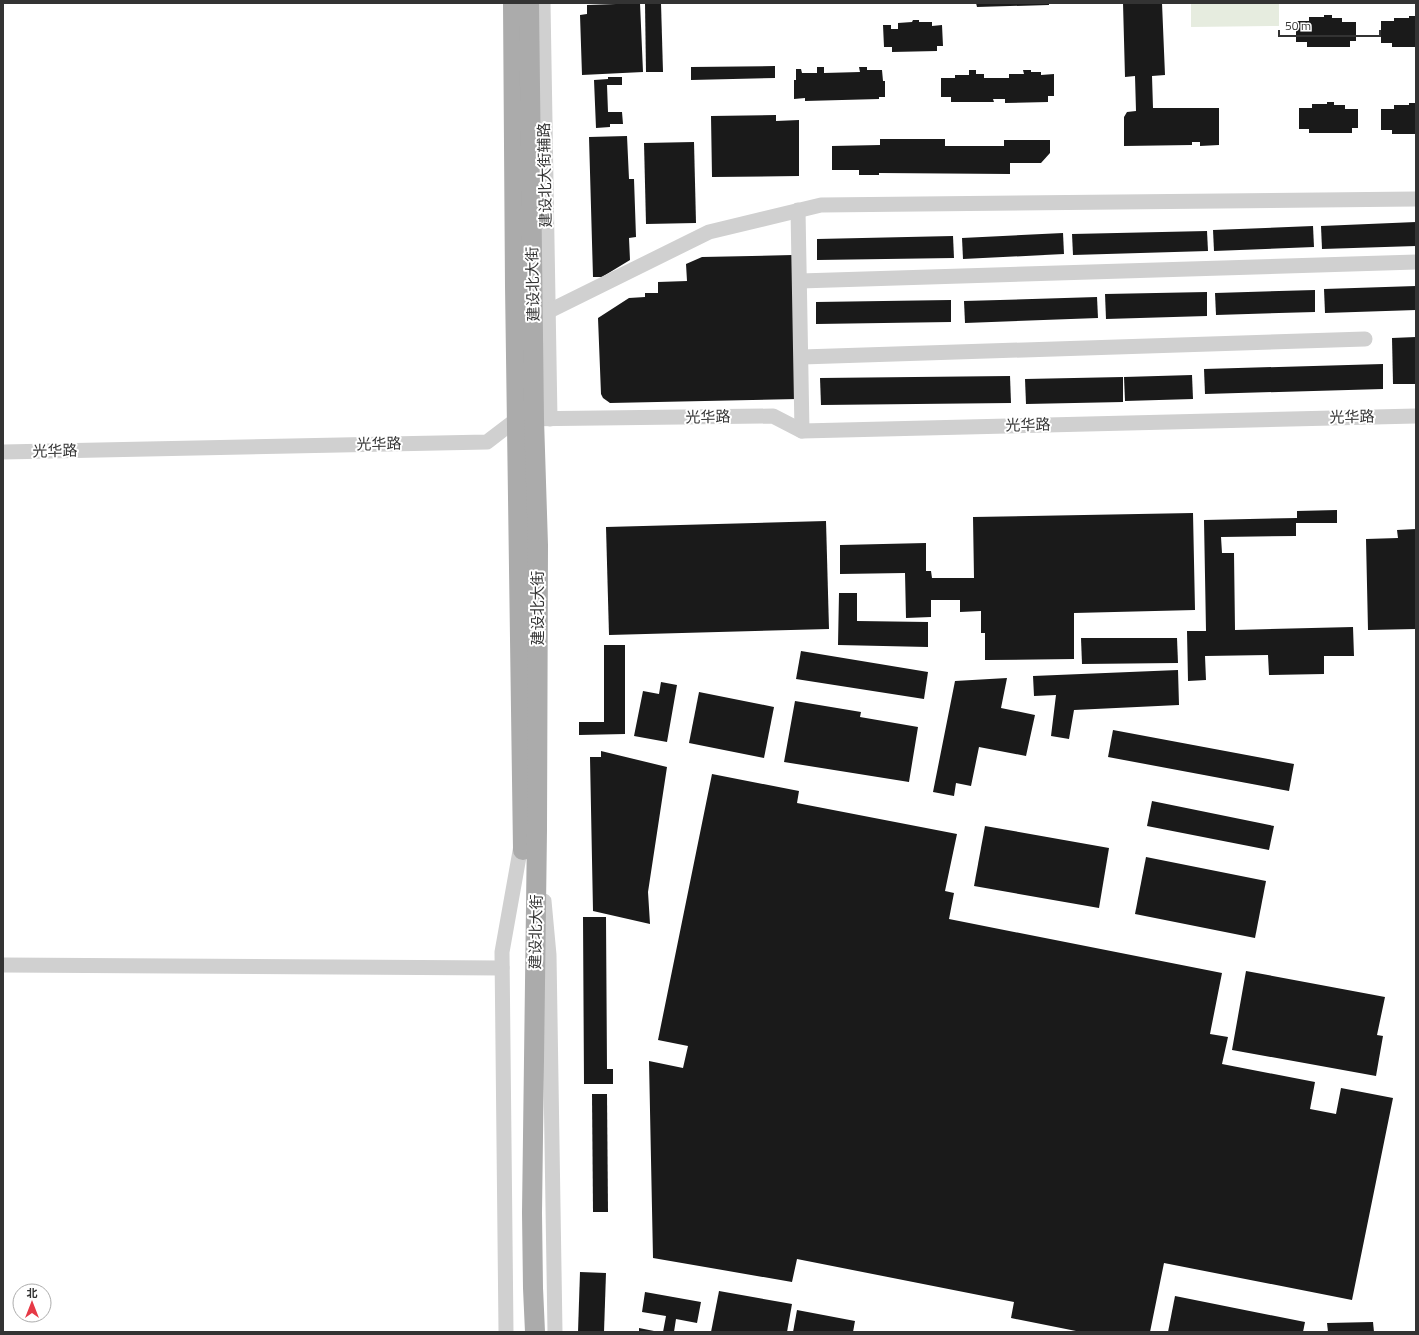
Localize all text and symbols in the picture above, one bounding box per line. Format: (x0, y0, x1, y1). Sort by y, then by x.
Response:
scale bar (1279, 12, 1380, 38)
text: 50 m (1285, 16, 1311, 35)
street label: 建设北大街辅路 (532, 122, 557, 228)
street label: 建设北大街 (520, 246, 545, 322)
street label: 光华路 (685, 405, 731, 428)
street label: 光华路 (1329, 405, 1375, 428)
street label: 光华路 (1005, 413, 1051, 436)
street label: 光华路 (356, 432, 402, 455)
street label: 光华路 (32, 439, 78, 462)
street label: 建设北大街 (526, 570, 549, 646)
street label: 建设北大街 (523, 894, 548, 970)
north arrow (12, 1283, 52, 1323)
text: 北 (27, 1285, 38, 1301)

